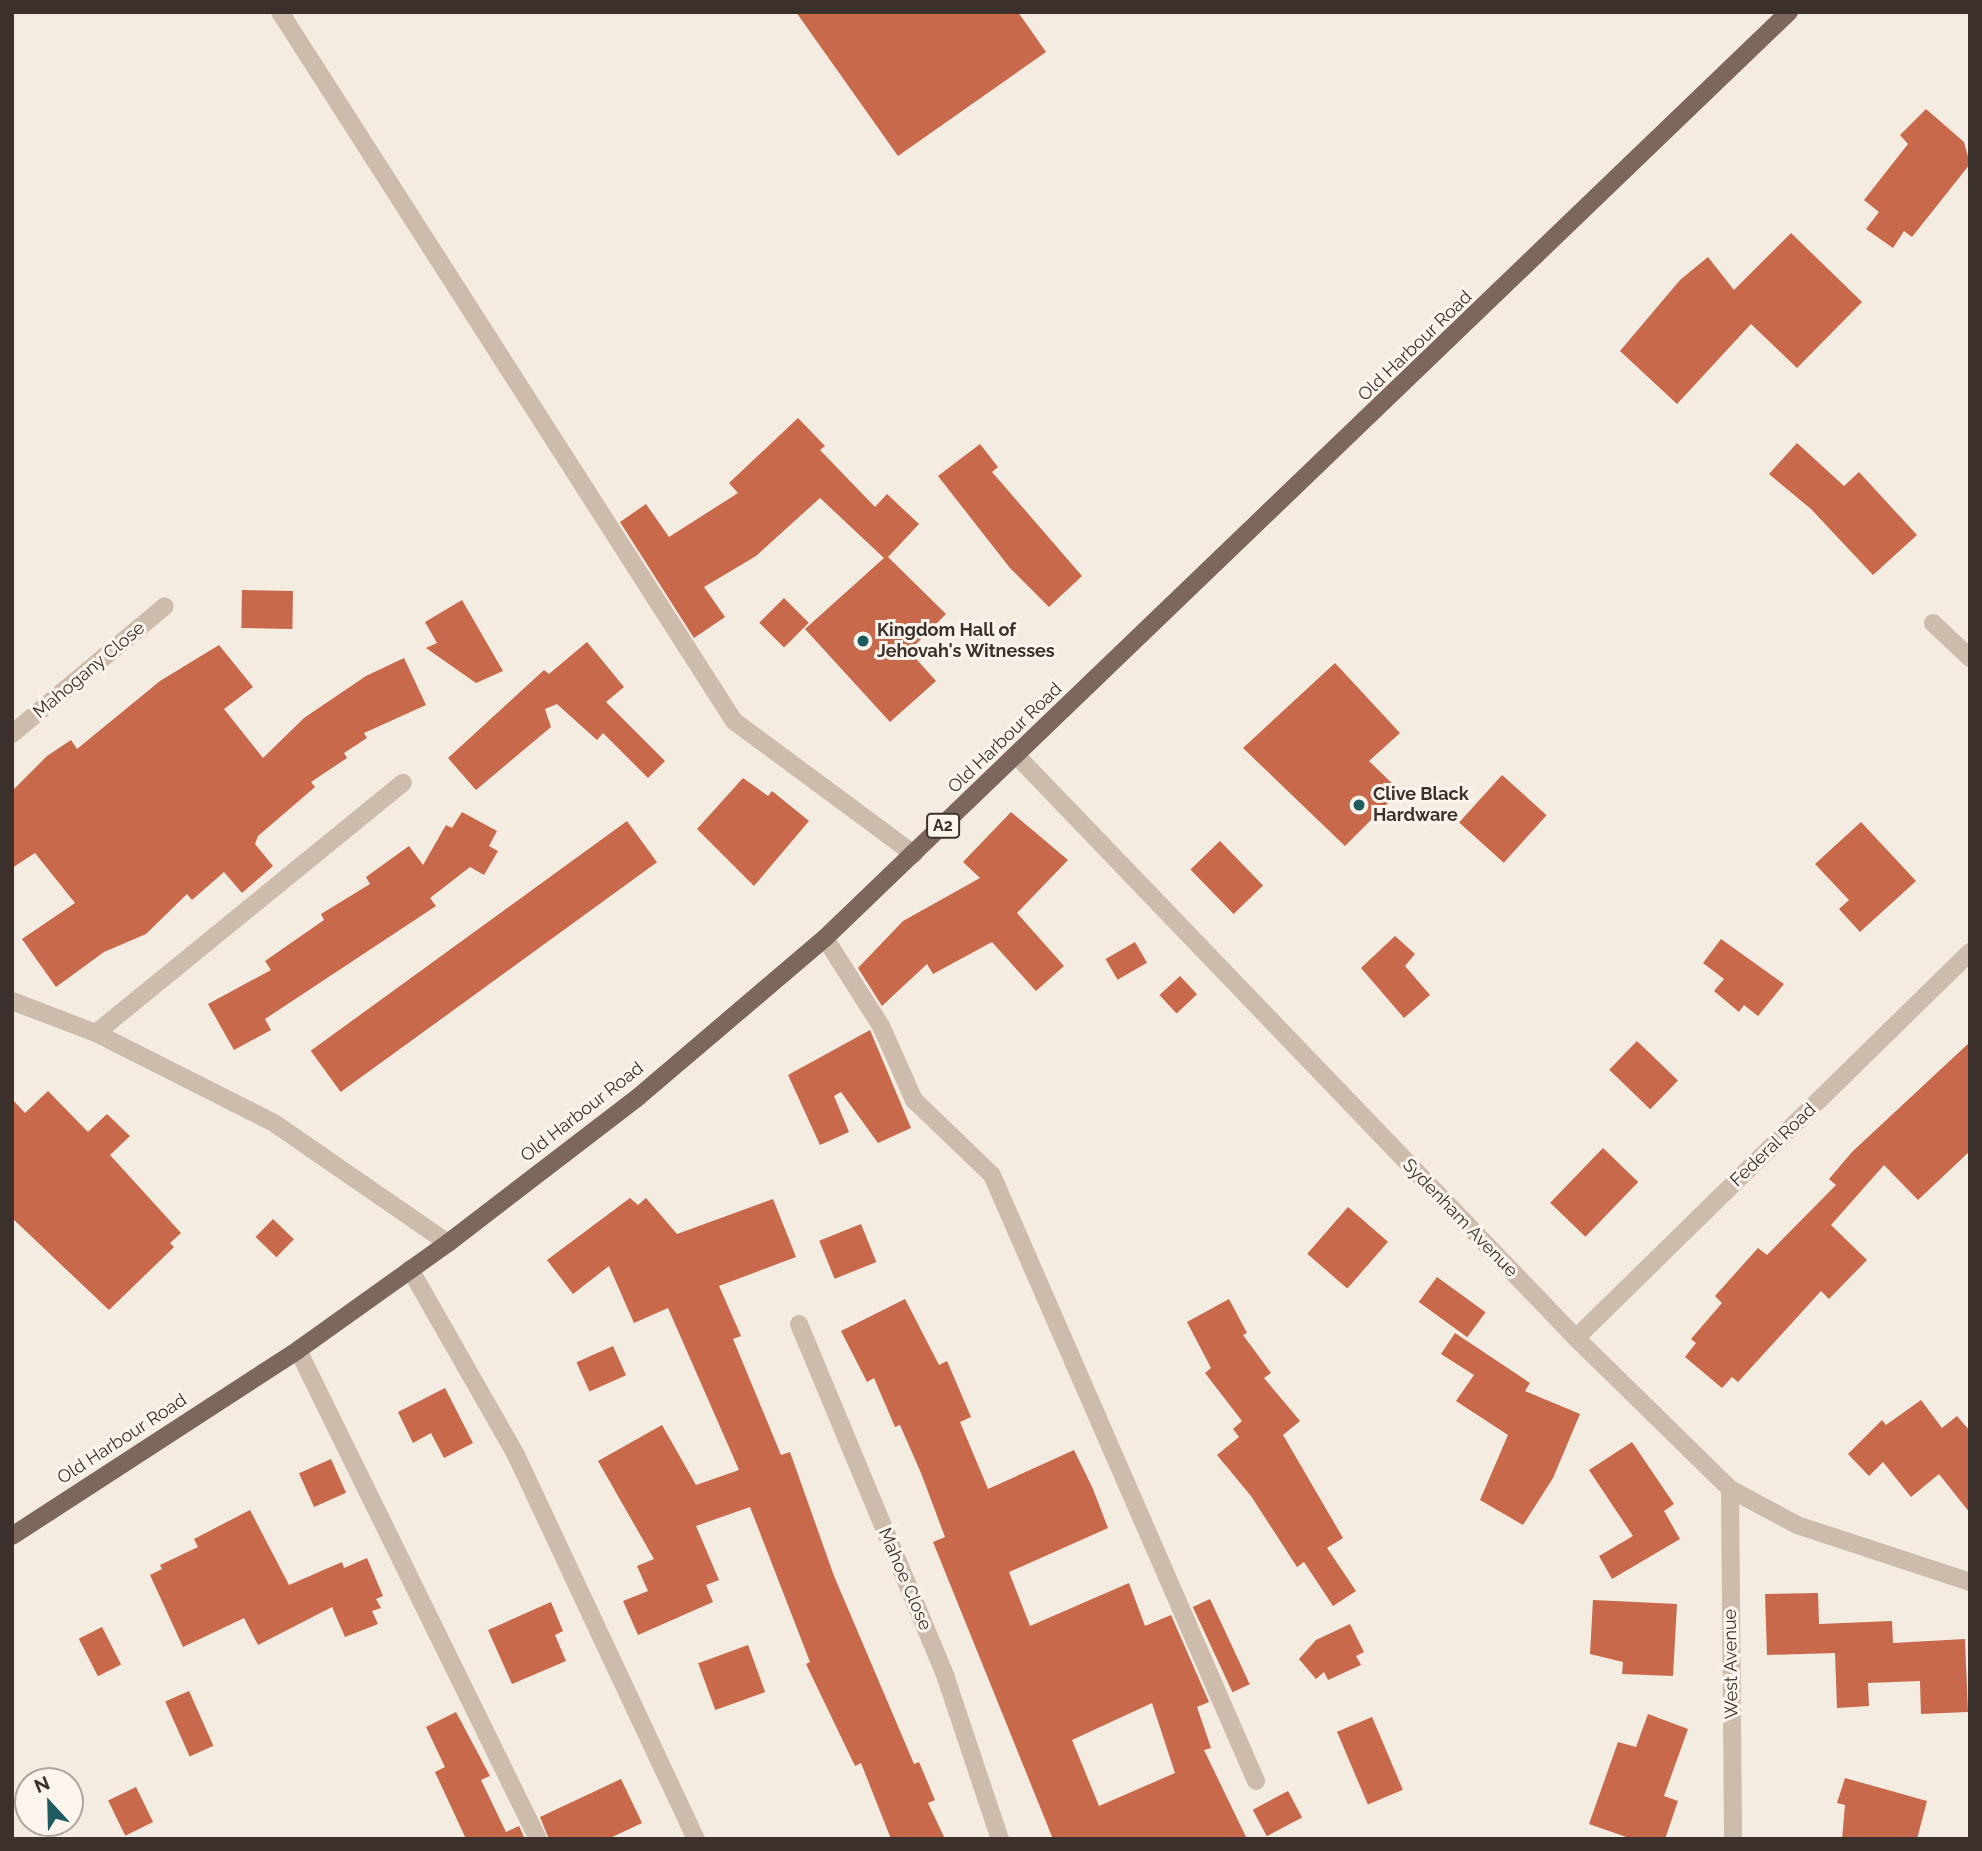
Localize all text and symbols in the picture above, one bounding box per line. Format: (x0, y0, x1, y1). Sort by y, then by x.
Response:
street label: Old Harbour Road (1354, 286, 1476, 406)
street label: Mahogany Close (29, 617, 149, 723)
place label: Kingdom Hall of Jehovah's Witnesses (877, 620, 1055, 662)
marker: Kingdom Hall of Jehovah's Witnesses (855, 633, 871, 649)
street label: Old Harbour Road (944, 678, 1066, 798)
place label: Clive Black Hardware (1373, 784, 1469, 826)
marker: Clive Black Hardware (1351, 797, 1367, 813)
road number: A2 (926, 814, 960, 838)
street label: Old Harbour Road (516, 1057, 648, 1167)
street label: Federal Road (1726, 1099, 1820, 1191)
street label: Sydenham Avenue (1398, 1154, 1522, 1282)
street label: Old Harbour Road (53, 1389, 191, 1489)
street label: Mahoe Close (874, 1525, 936, 1633)
street label: West Avenue (1719, 1608, 1743, 1720)
north arrow (14, 1767, 84, 1837)
text: N (31, 1771, 53, 1797)

